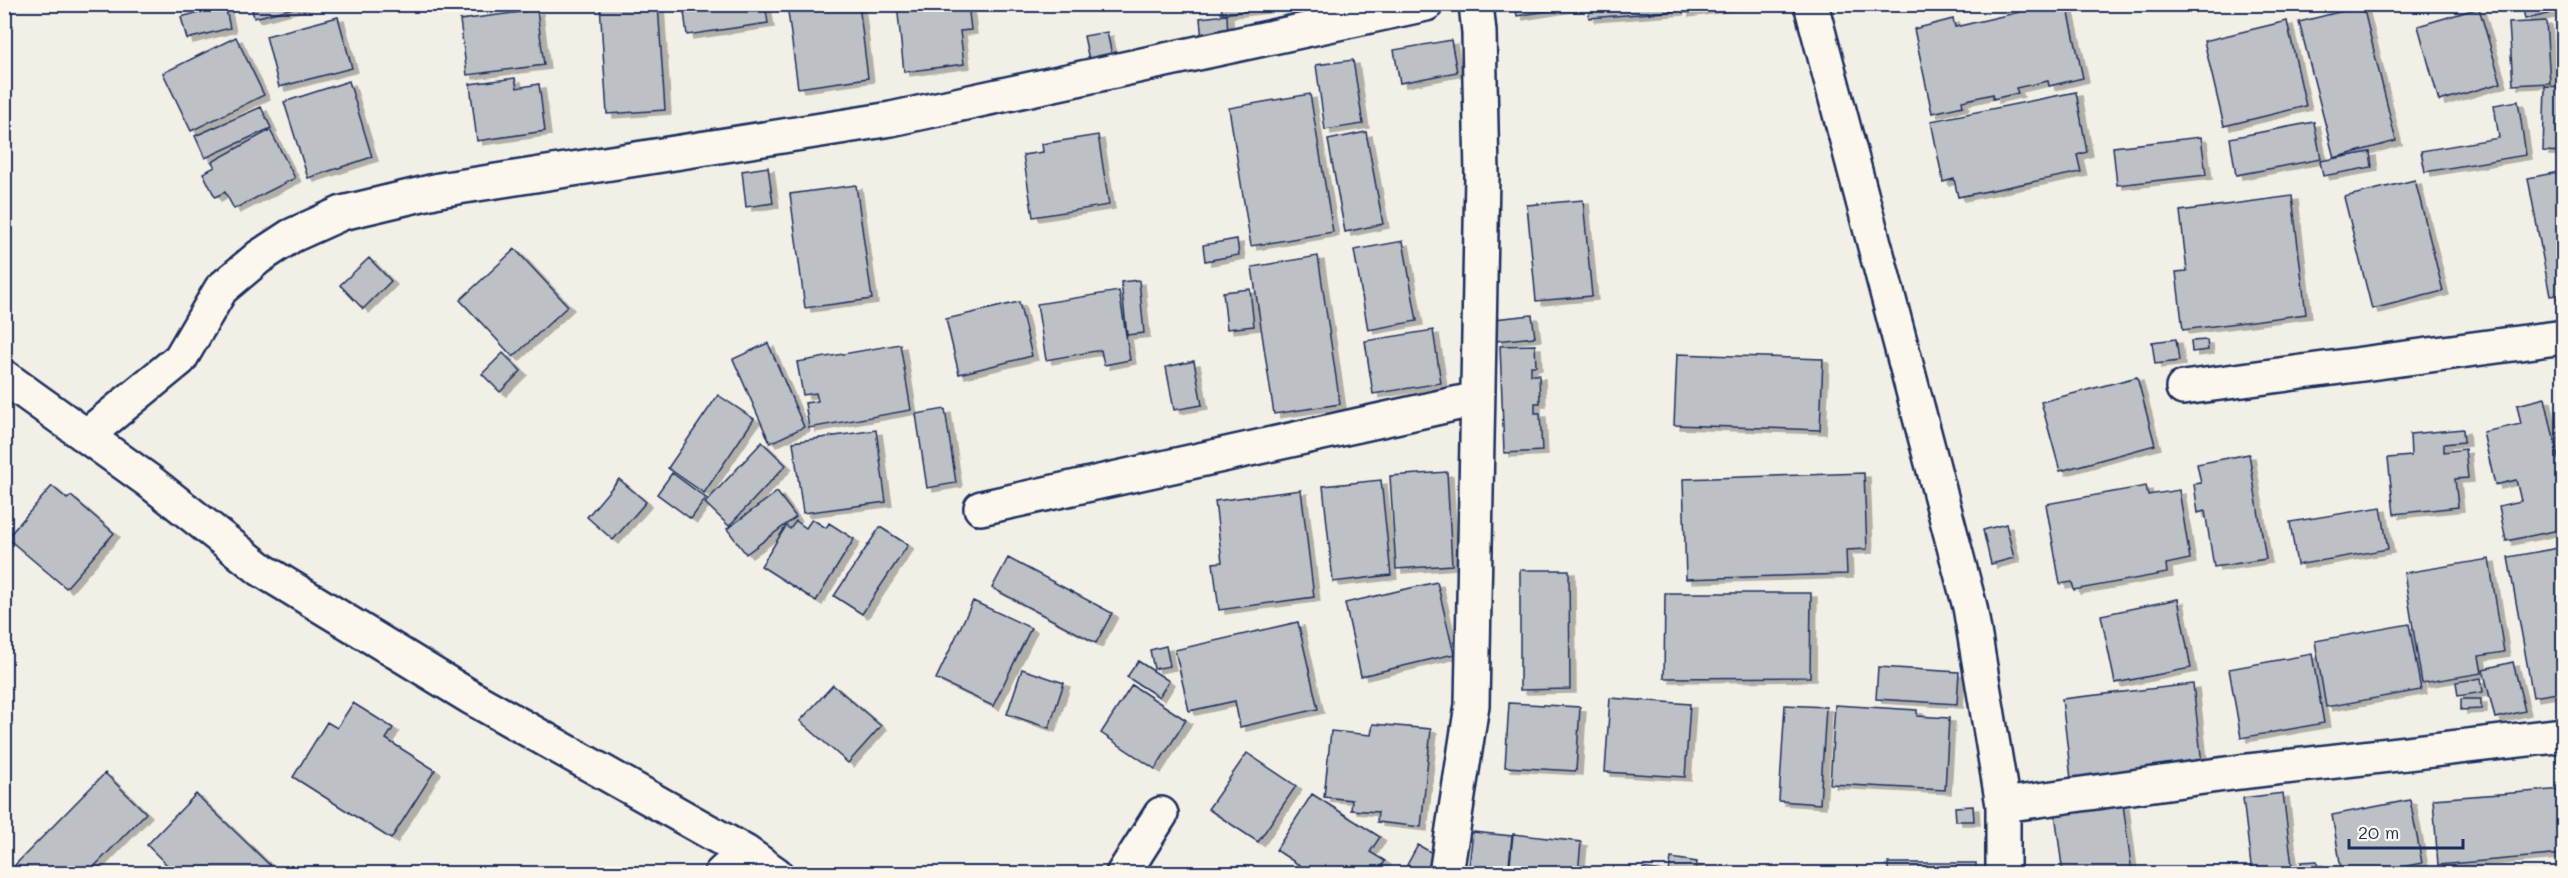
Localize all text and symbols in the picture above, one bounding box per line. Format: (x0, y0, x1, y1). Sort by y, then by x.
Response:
scale bar (2349, 812, 2463, 850)
text: 20 m (2358, 820, 2399, 844)

